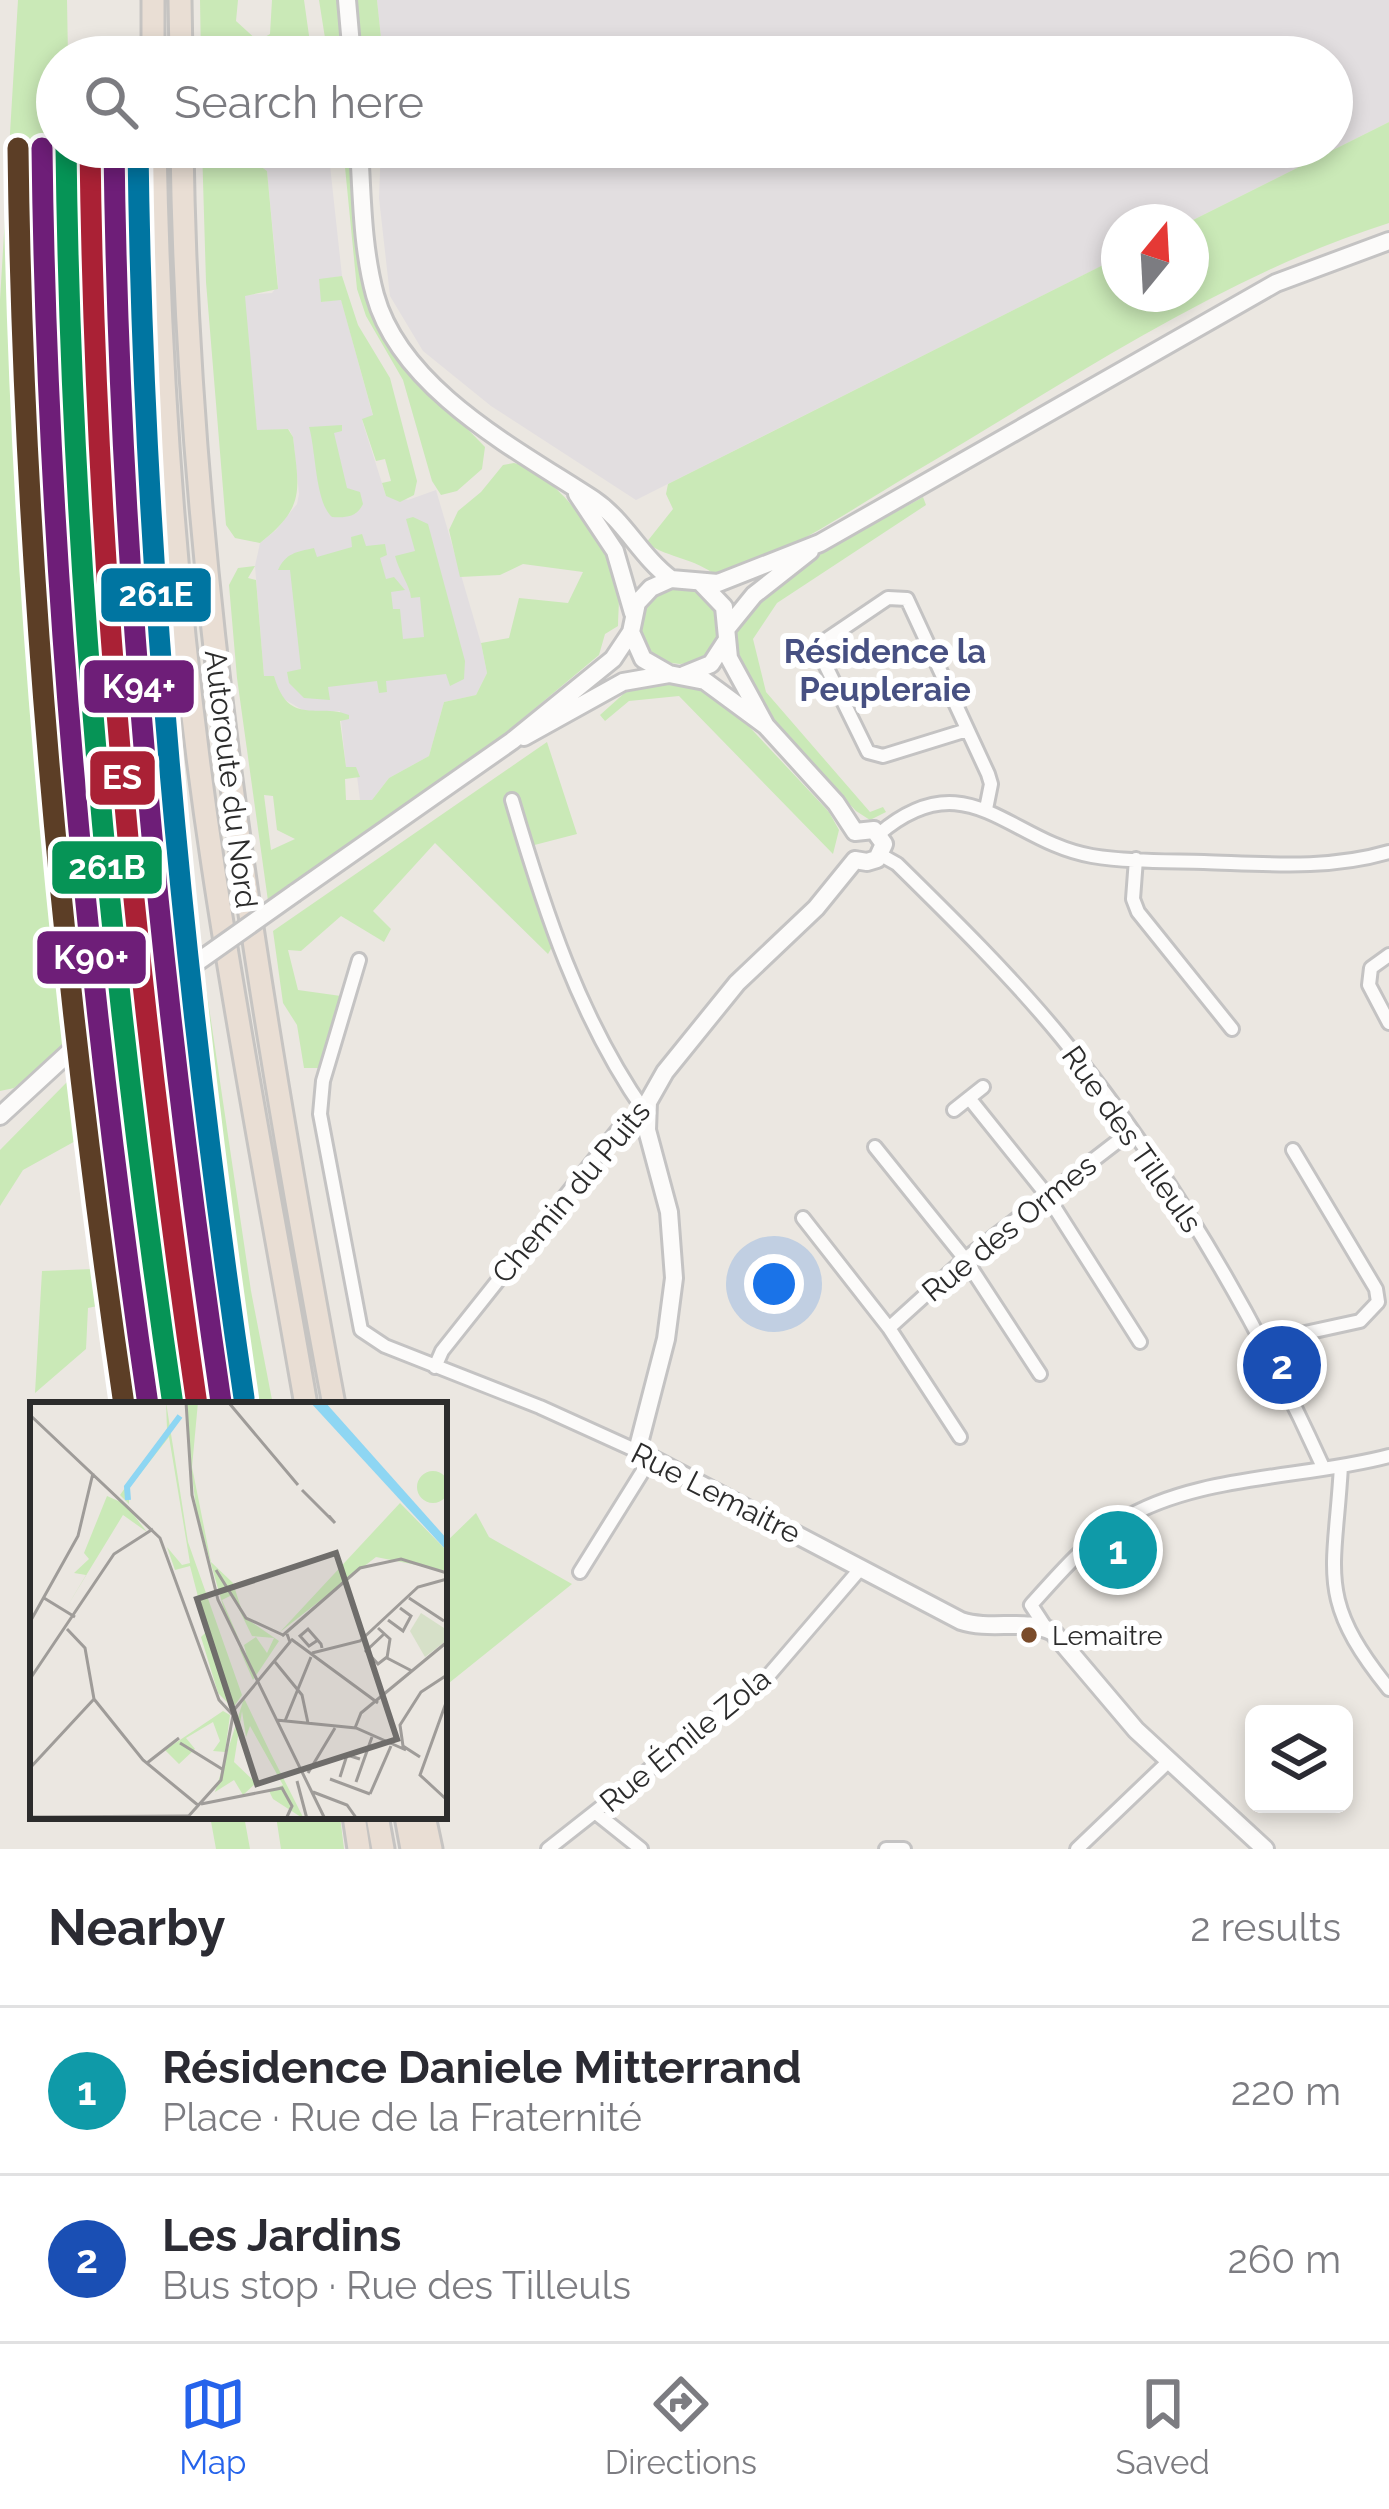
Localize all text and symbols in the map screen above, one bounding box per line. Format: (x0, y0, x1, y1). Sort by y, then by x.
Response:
search box (36, 36, 1353, 168)
icon: search (78, 69, 144, 135)
text: Search here (174, 76, 424, 129)
north arrow (1101, 204, 1209, 312)
line badge: 261E (99, 566, 213, 624)
text: 261E (119, 575, 193, 614)
district label: Résidence la Peupleraie (784, 632, 986, 709)
street label: Autoroute du Nord (198, 648, 264, 910)
line badge: K94+ (82, 658, 196, 715)
text: K94+ (102, 667, 176, 706)
line badge: ES (88, 749, 157, 807)
text: ES (102, 758, 142, 797)
line badge: 261B (50, 839, 164, 896)
text: 261B (68, 848, 146, 887)
line badge: K90+ (35, 929, 148, 986)
text: K90+ (53, 938, 129, 977)
street label: Rue des Tilleuls (1055, 1039, 1209, 1239)
street label: Chemin du Puits (485, 1094, 657, 1290)
street label: Rue des Ormes (915, 1147, 1103, 1309)
your location (744, 1254, 804, 1314)
pin: 2 (1243, 1320, 1321, 1410)
inset map (30, 1402, 447, 1819)
street label: Rue Lemaitre (625, 1435, 807, 1551)
pin: 1 (1079, 1505, 1157, 1595)
place label: Lemaitre (1052, 1620, 1163, 1651)
marker: Lemaitre (1018, 1624, 1040, 1646)
street label: Rue Émile Zola (593, 1661, 777, 1819)
map controls (1245, 1705, 1353, 1813)
button: layers (1245, 1705, 1353, 1813)
text: Nearby (48, 1897, 225, 1957)
text: 2 results (1190, 1904, 1341, 1950)
text: Résidence Daniele Mitterrand (162, 2041, 802, 2094)
text: 1 (77, 2068, 97, 2114)
text: 220 m (1231, 2068, 1341, 2114)
text: Place · Rue de la Fraternité (162, 2094, 642, 2140)
text: Les Jardins (162, 2209, 401, 2262)
text: 2 (76, 2236, 98, 2282)
text: 260 m (1228, 2236, 1341, 2282)
text: Bus stop · Rue des Tilleuls (162, 2262, 631, 2308)
tab: Map (179, 2371, 246, 2482)
tab: Directions (605, 2371, 757, 2482)
tab: Saved (1115, 2371, 1210, 2482)

